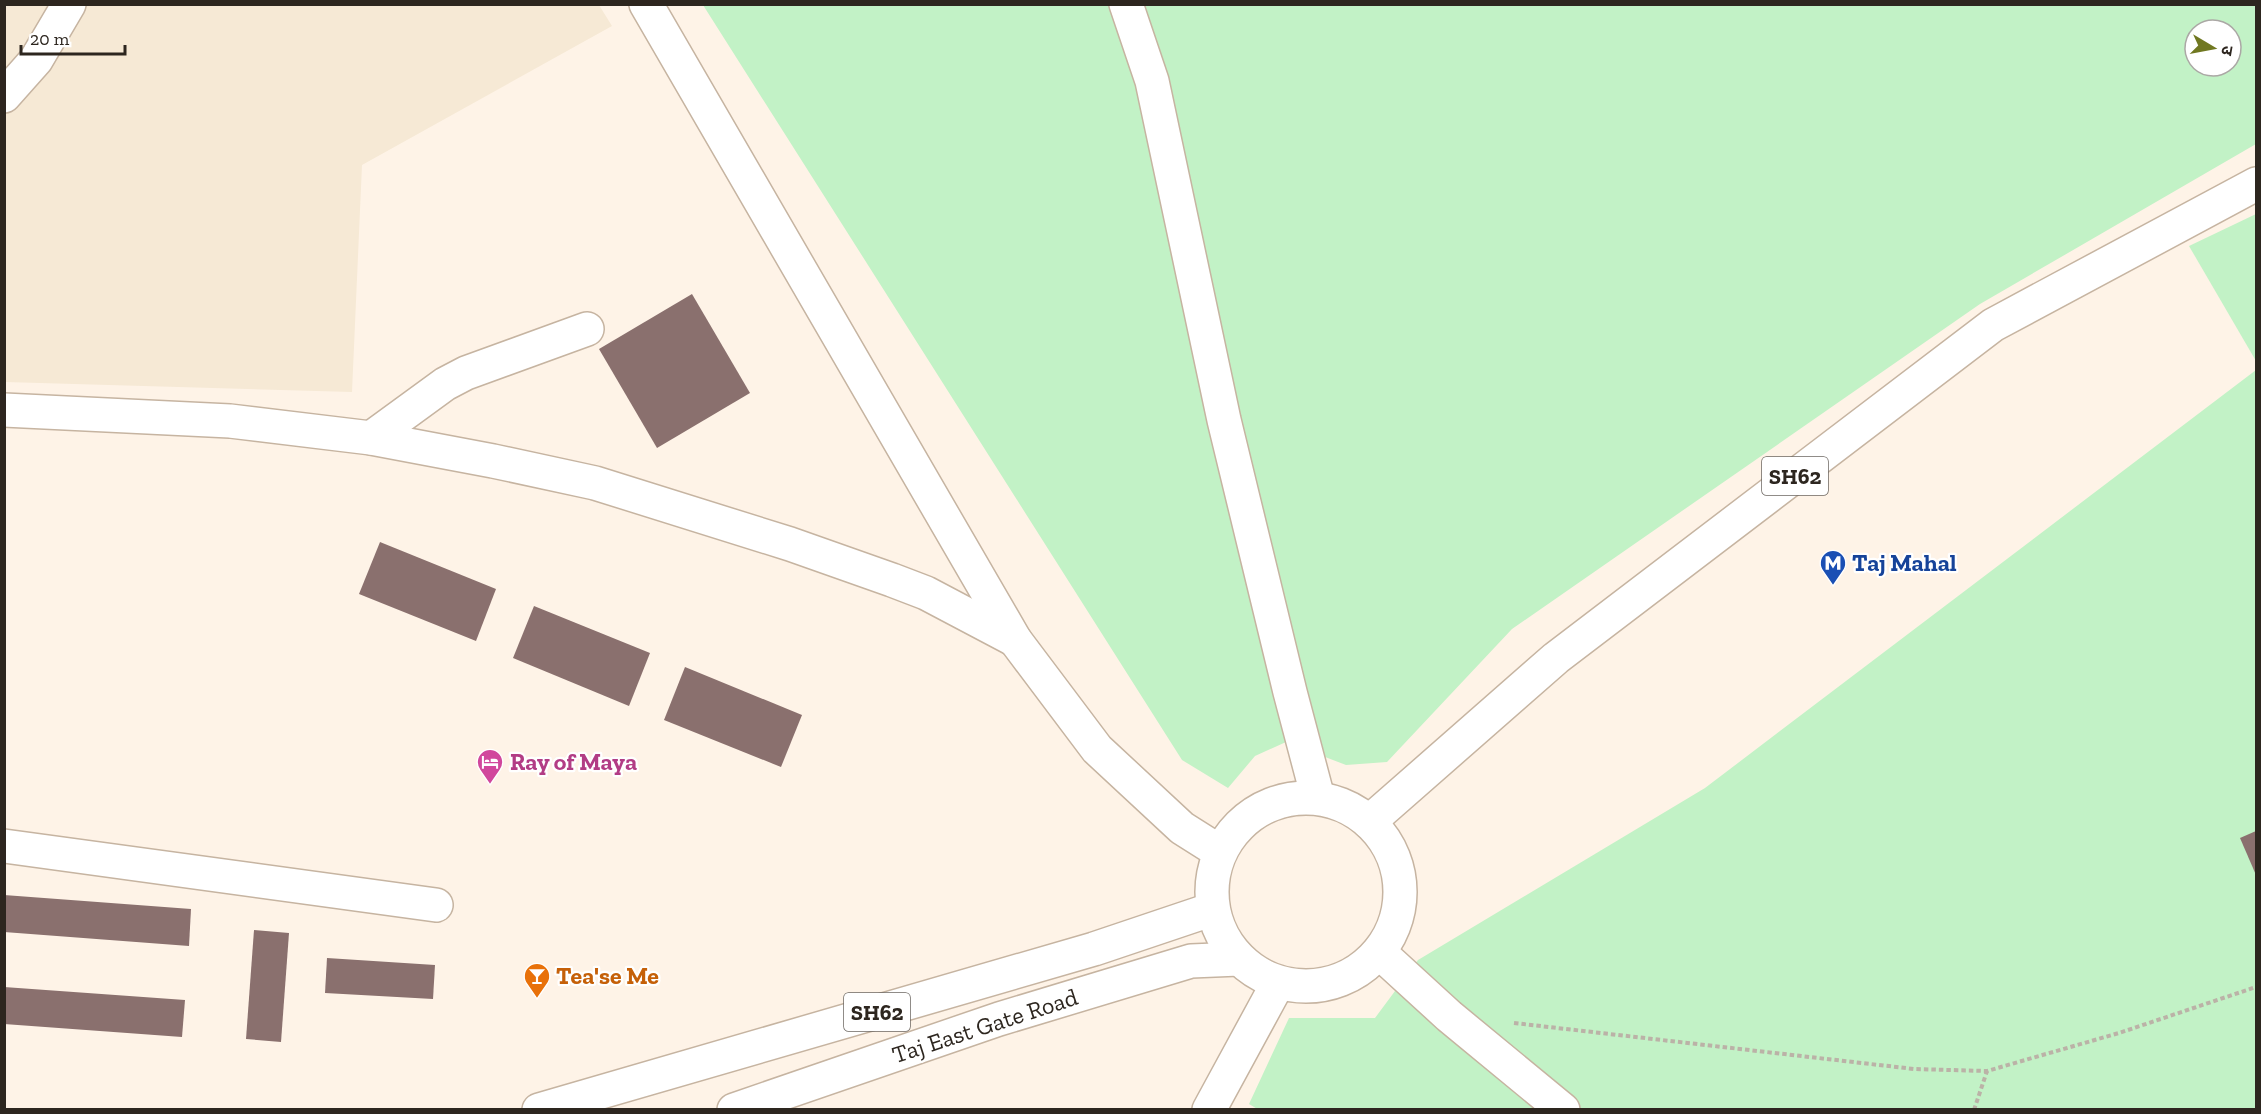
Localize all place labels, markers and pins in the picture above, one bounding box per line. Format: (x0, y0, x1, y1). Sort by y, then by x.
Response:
metro station icon: Taj Mahal (1818, 548, 1848, 586)
place label: Taj Mahal (1852, 548, 1957, 577)
hotel icon: Ray of Maya (475, 747, 505, 785)
place label: Ray of Maya (510, 747, 637, 776)
bar icon: Tea'se Me (522, 961, 552, 999)
place label: Tea'se Me (556, 961, 659, 990)

